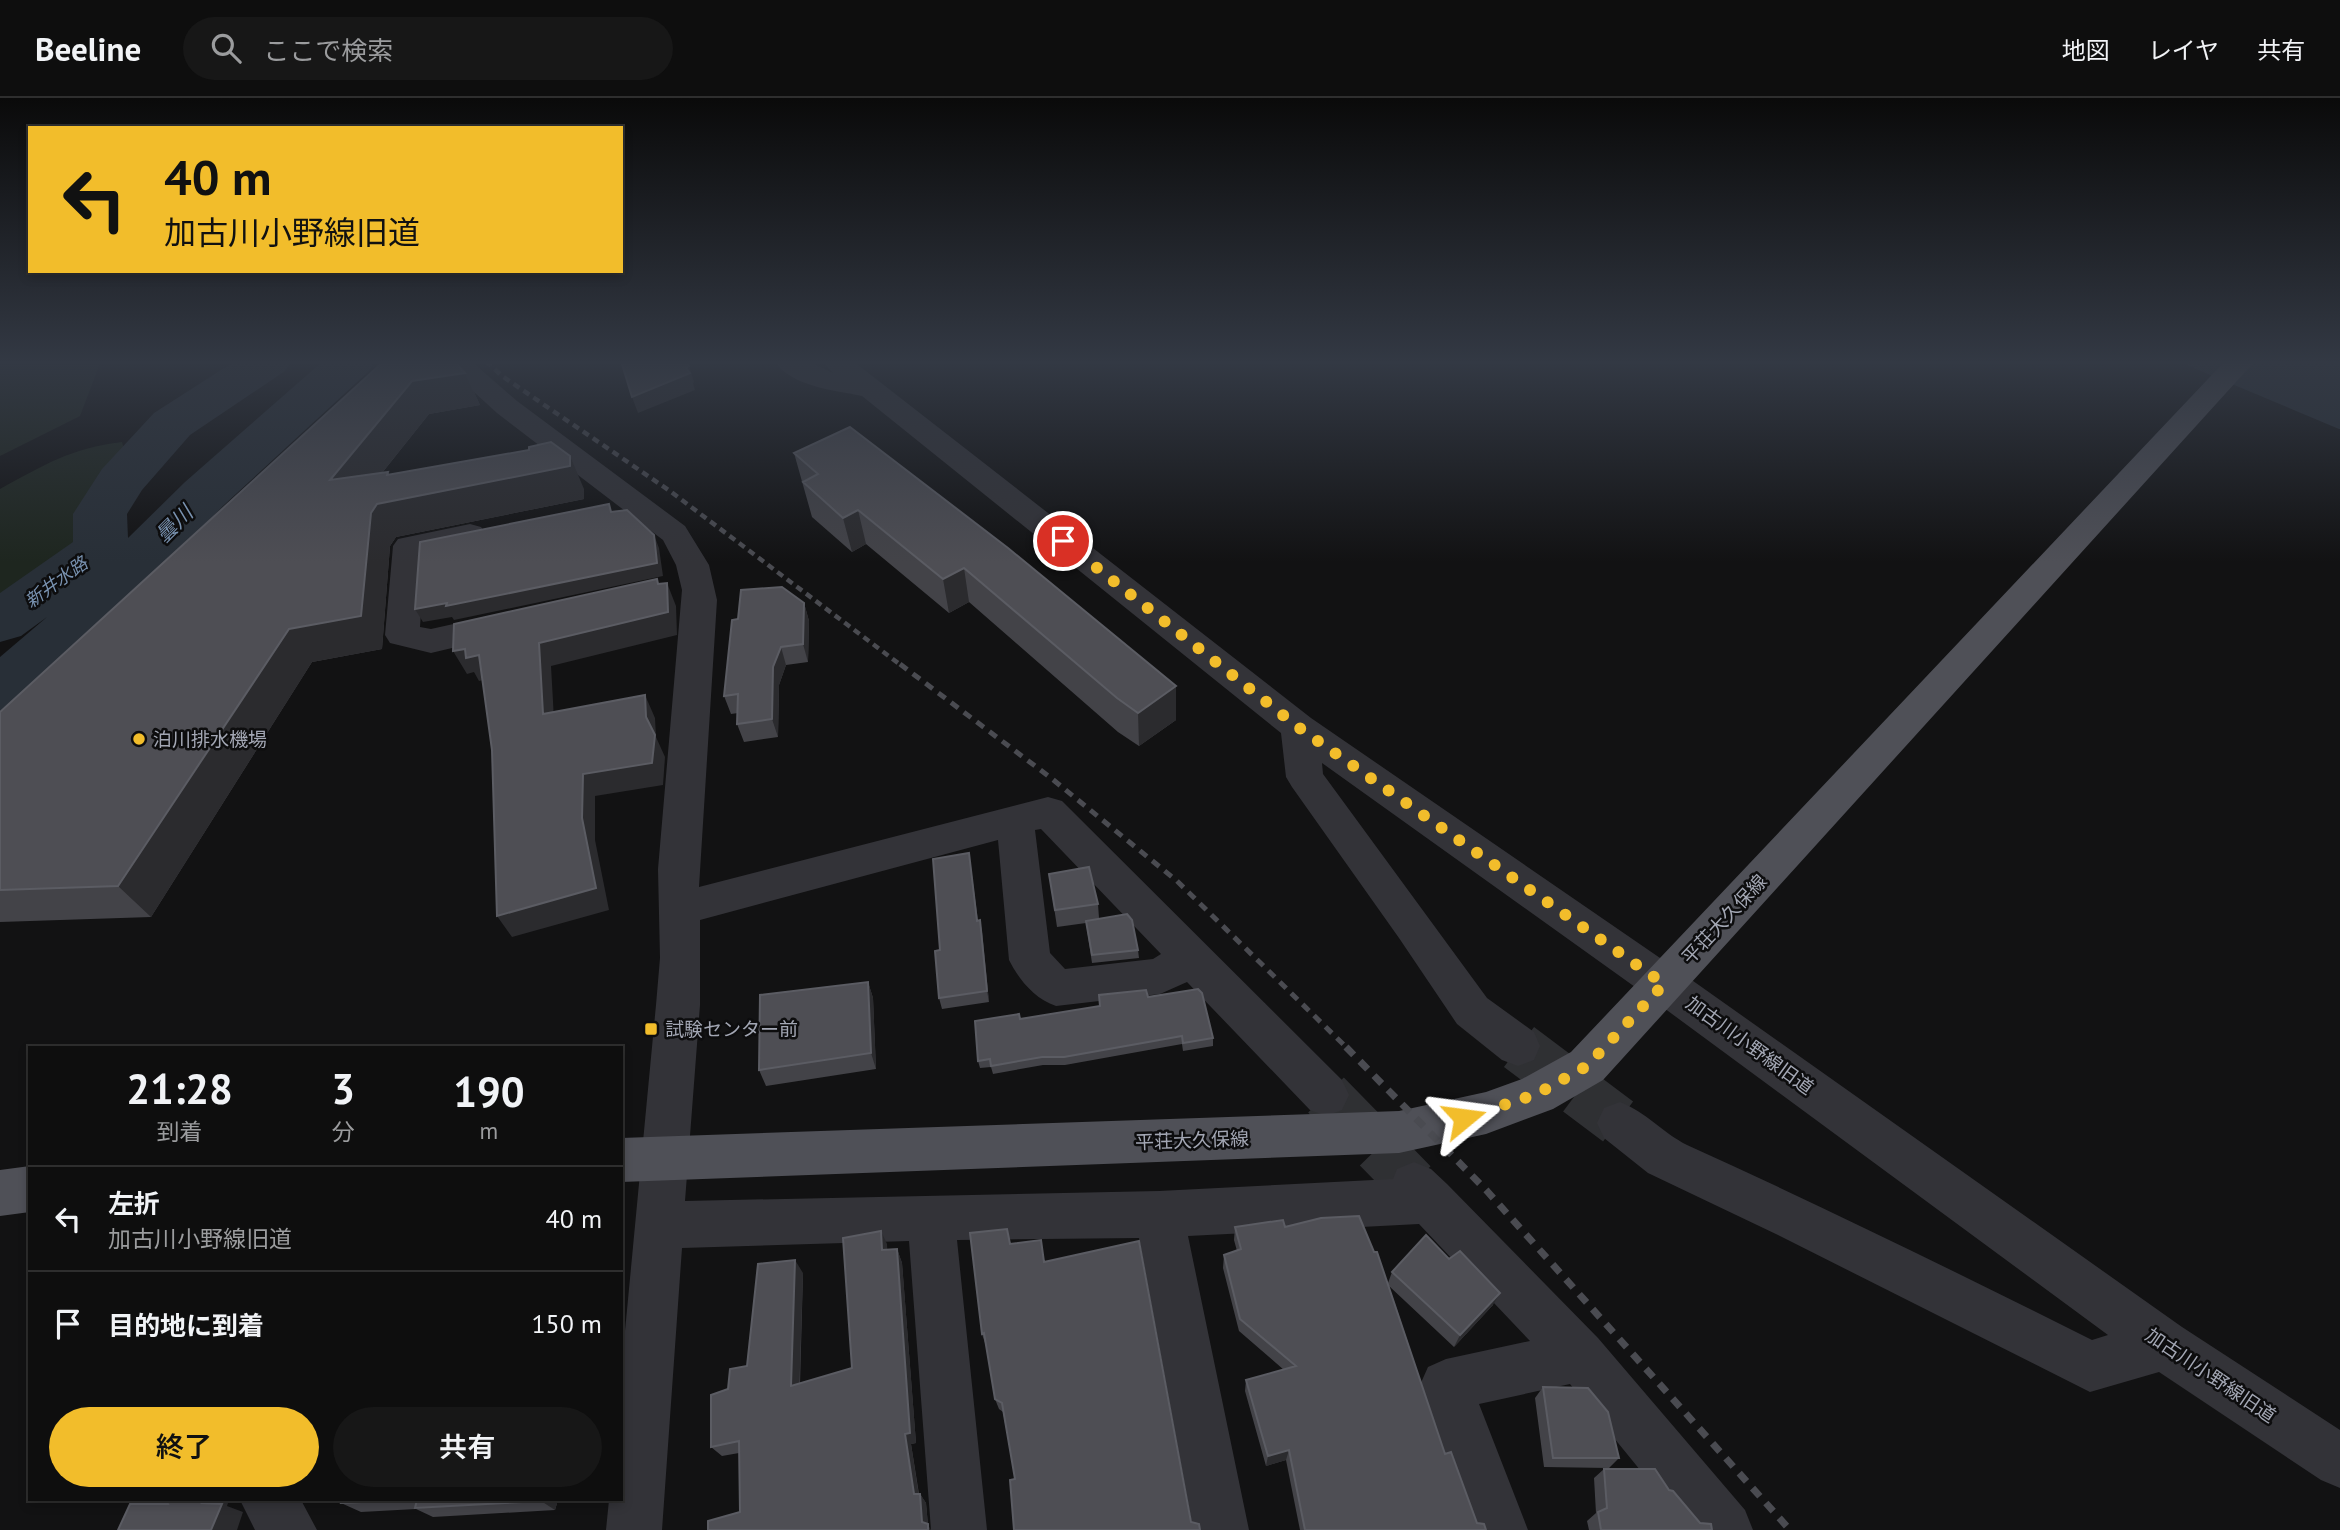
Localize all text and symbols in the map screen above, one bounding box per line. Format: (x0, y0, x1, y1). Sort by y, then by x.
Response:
search box (183, 17, 673, 80)
text: Beeline (35, 27, 141, 70)
icon: search (207, 29, 245, 67)
text: ここで検索 (263, 34, 393, 67)
text: 地図 (2062, 35, 2110, 66)
text: レイヤ (2148, 35, 2219, 66)
text: 共有 (2257, 35, 2305, 66)
text: 40 m (164, 145, 271, 209)
icon: left (49, 154, 140, 245)
text: 加古川小野線旧道 (164, 211, 420, 253)
water label: 曇川 (150, 498, 200, 548)
pin (1033, 511, 1093, 571)
icon: arrive (1044, 522, 1082, 560)
water label: 新井水路 (20, 550, 94, 612)
place label: 泊川排水機場 (153, 727, 267, 751)
marker: 泊川排水機場 (131, 731, 147, 747)
street label: 平荘大久保線 (1676, 869, 1772, 969)
street label: 加古川小野線旧道 (1681, 991, 1819, 1099)
place label: 試験センター前 (665, 1017, 798, 1041)
marker: 試験センター前 (643, 1021, 659, 1037)
text: 21:28 (126, 1061, 233, 1116)
text: 3 (331, 1061, 355, 1116)
text: 190 (453, 1064, 525, 1119)
position arrow (1427, 1081, 1501, 1155)
text: m (480, 1116, 498, 1145)
text: 到着 (157, 1117, 203, 1146)
text: 分 (332, 1117, 355, 1146)
street label: 平荘大久保線 (1135, 1126, 1249, 1154)
text: 左折 (108, 1187, 160, 1220)
icon: left (49, 1200, 87, 1238)
text: 40 m (546, 1202, 602, 1235)
text: 加古川小野線旧道 (108, 1224, 292, 1253)
icon: arrive (49, 1305, 87, 1343)
text: 150 m (531, 1307, 602, 1340)
text: 目的地に到着 (108, 1309, 264, 1342)
street label: 加古川小野線旧道 (2141, 1323, 2281, 1427)
button: 終了 (49, 1407, 319, 1487)
button: 共有 (333, 1407, 602, 1487)

